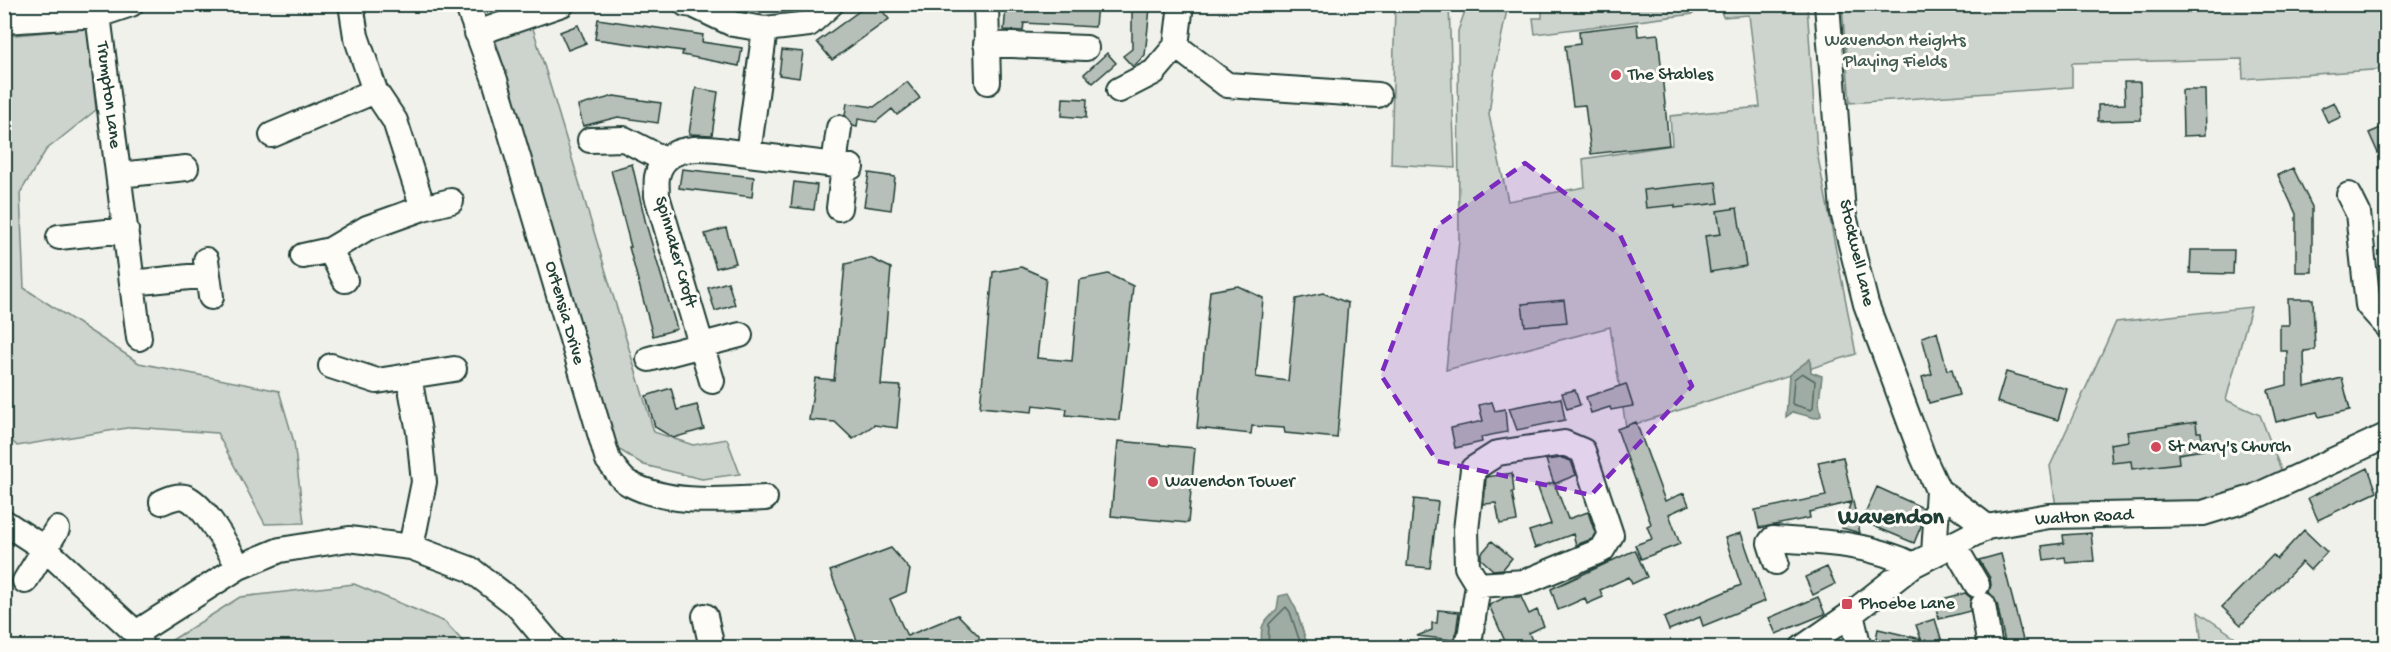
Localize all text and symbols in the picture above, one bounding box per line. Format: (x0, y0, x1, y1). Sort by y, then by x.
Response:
park label: Wavendon Heights Playing Fields (1824, 31, 1967, 73)
street label: Trumpton Lane (91, 39, 125, 150)
place label: The Stables (1627, 65, 1715, 86)
marker: The Stables (1609, 68, 1623, 82)
street label: Spinnaker Croft (649, 194, 701, 312)
street label: Stockwell Lane (1834, 198, 1879, 309)
street label: Ortensia Drive (539, 259, 589, 368)
place label: St Mary's Church (2168, 437, 2291, 458)
marker: St Mary's Church (2149, 440, 2163, 454)
place label: Wavendon Tower (1165, 472, 1296, 493)
marker: Wavendon Tower (1146, 475, 1160, 489)
district label: Wavendon (1837, 504, 1945, 533)
street label: Walton Road (2034, 505, 2135, 531)
place label: Phoebe Lane (1858, 594, 1955, 615)
marker: Phoebe Lane (1840, 597, 1854, 611)

